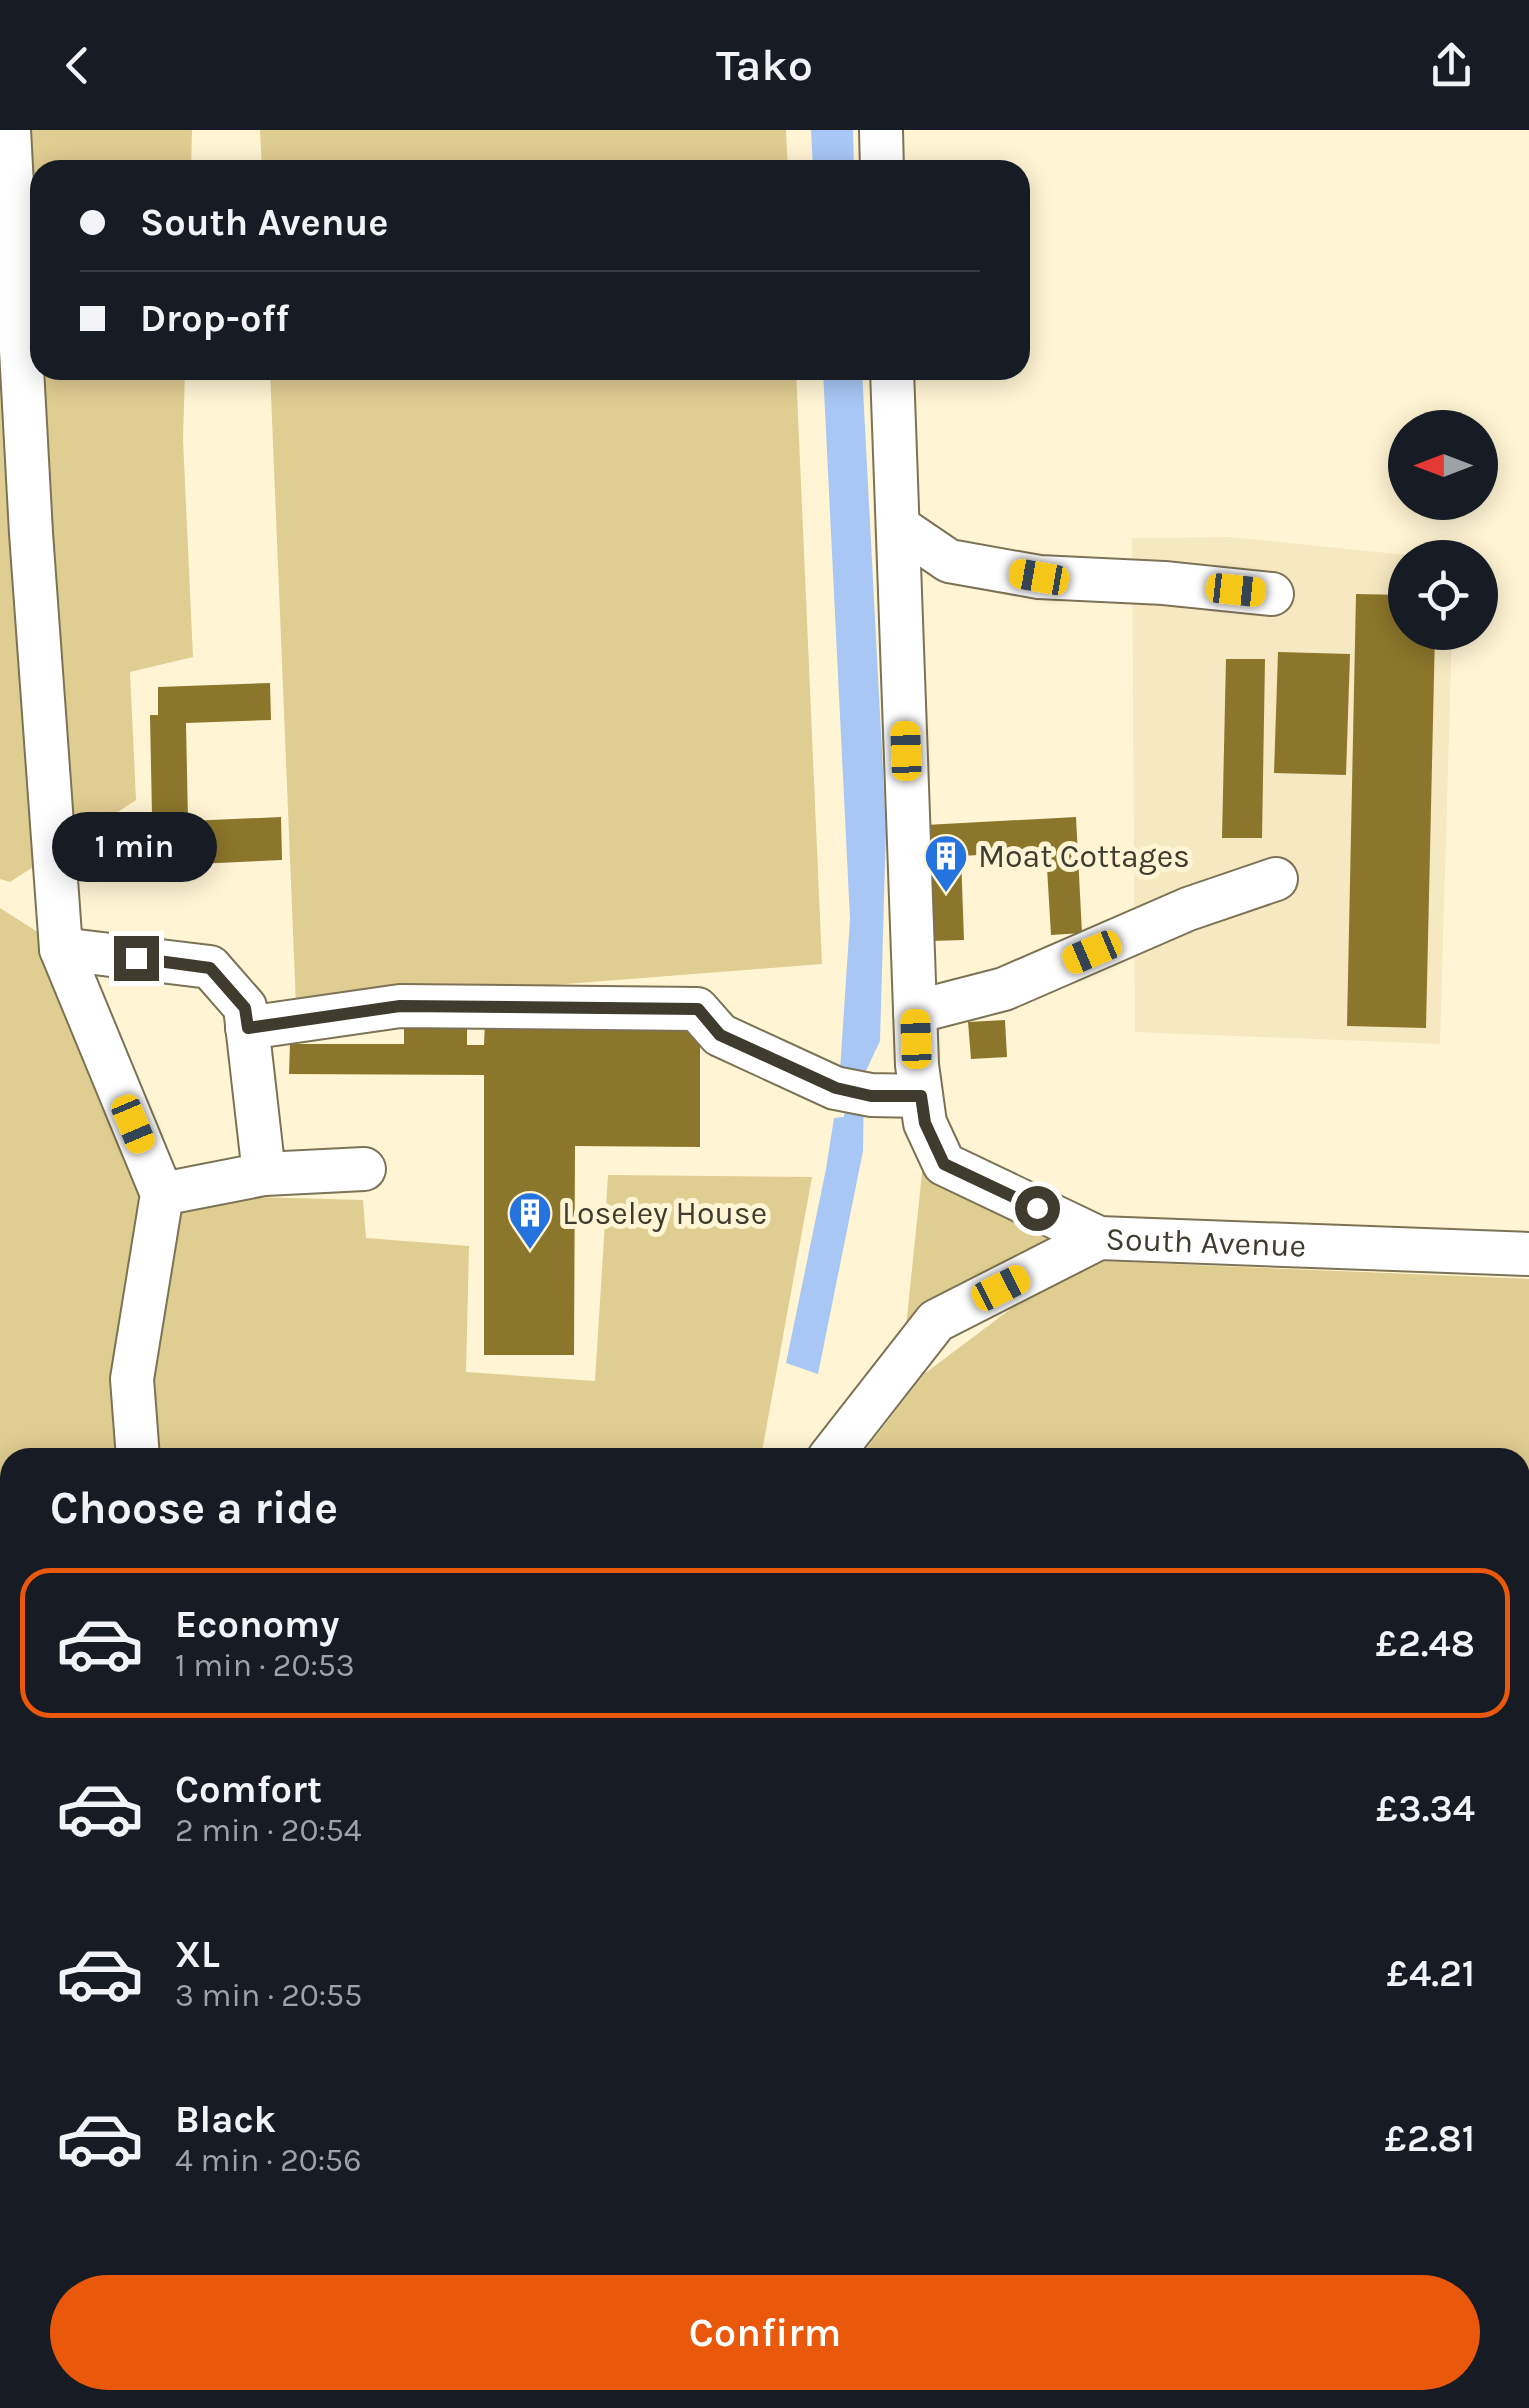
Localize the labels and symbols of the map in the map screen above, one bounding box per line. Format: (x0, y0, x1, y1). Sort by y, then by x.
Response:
north arrow (1388, 410, 1498, 520)
car (1007, 557, 1071, 597)
car (1205, 572, 1267, 608)
car (890, 720, 922, 782)
callout: 1 min (54, 813, 218, 883)
building icon: Moat Cottages (923, 833, 969, 894)
place label: Moat Cottages (978, 838, 1190, 875)
car (1059, 926, 1125, 978)
route end (114, 936, 159, 981)
car (900, 1008, 932, 1070)
car (107, 1091, 159, 1157)
route start (1015, 1186, 1060, 1231)
building icon: Loseley House (507, 1190, 553, 1251)
place label: Loseley House (562, 1195, 767, 1232)
street label: South Avenue (1105, 1220, 1307, 1265)
car (967, 1261, 1035, 1315)

